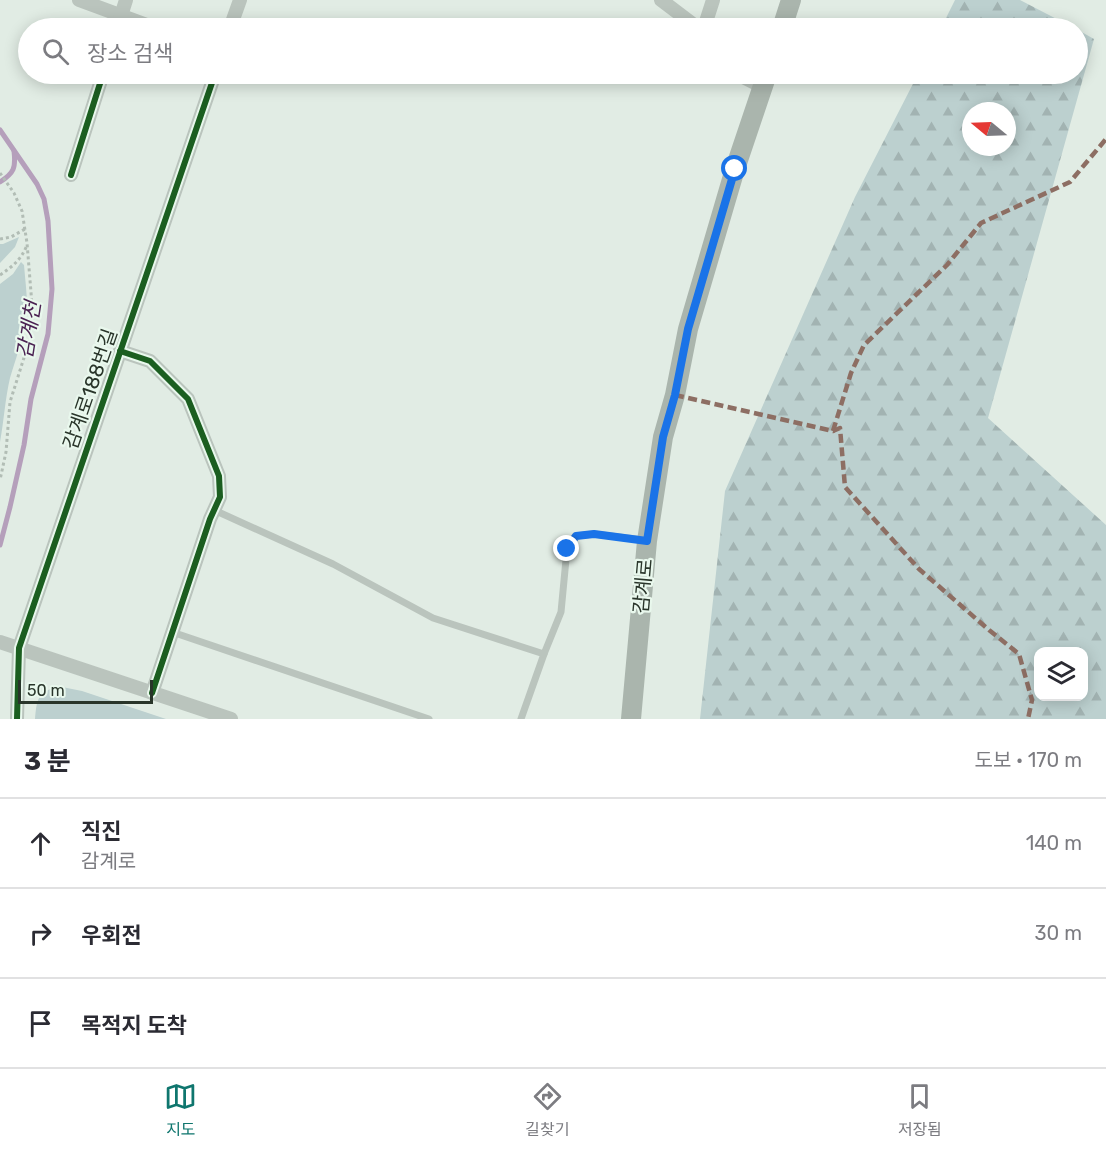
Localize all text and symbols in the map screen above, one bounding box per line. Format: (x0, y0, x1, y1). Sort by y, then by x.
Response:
search box (18, 18, 1088, 84)
icon: search (39, 35, 72, 68)
text: 장소 검색 (87, 40, 173, 67)
north arrow (962, 102, 1016, 156)
route start (721, 155, 747, 181)
water label: 감계천 (12, 297, 46, 361)
street label: 감계로188번길 (58, 326, 122, 452)
route end (553, 535, 579, 561)
street label: 감계로 (629, 557, 657, 615)
map controls (1034, 647, 1088, 701)
button: layers (1034, 647, 1088, 701)
scale bar (18, 677, 153, 704)
text: 50 m (27, 681, 65, 700)
text: 3 분 (24, 746, 71, 777)
text: 도보 · 170 m (975, 748, 1082, 772)
text: 직진 (81, 818, 121, 845)
icon: ahead (24, 827, 57, 860)
text: 140 m (1026, 831, 1082, 855)
text: 감계로 (81, 849, 136, 873)
icon: right (24, 917, 57, 950)
text: 30 m (1035, 921, 1082, 945)
text: 우회전 (81, 922, 142, 949)
icon: arrive (24, 1007, 57, 1040)
text: 목적지 도착 (81, 1012, 187, 1039)
tab: 지도 (164, 1080, 197, 1140)
tab: 길찾기 (525, 1080, 570, 1140)
tab: 저장됨 (898, 1080, 942, 1140)

